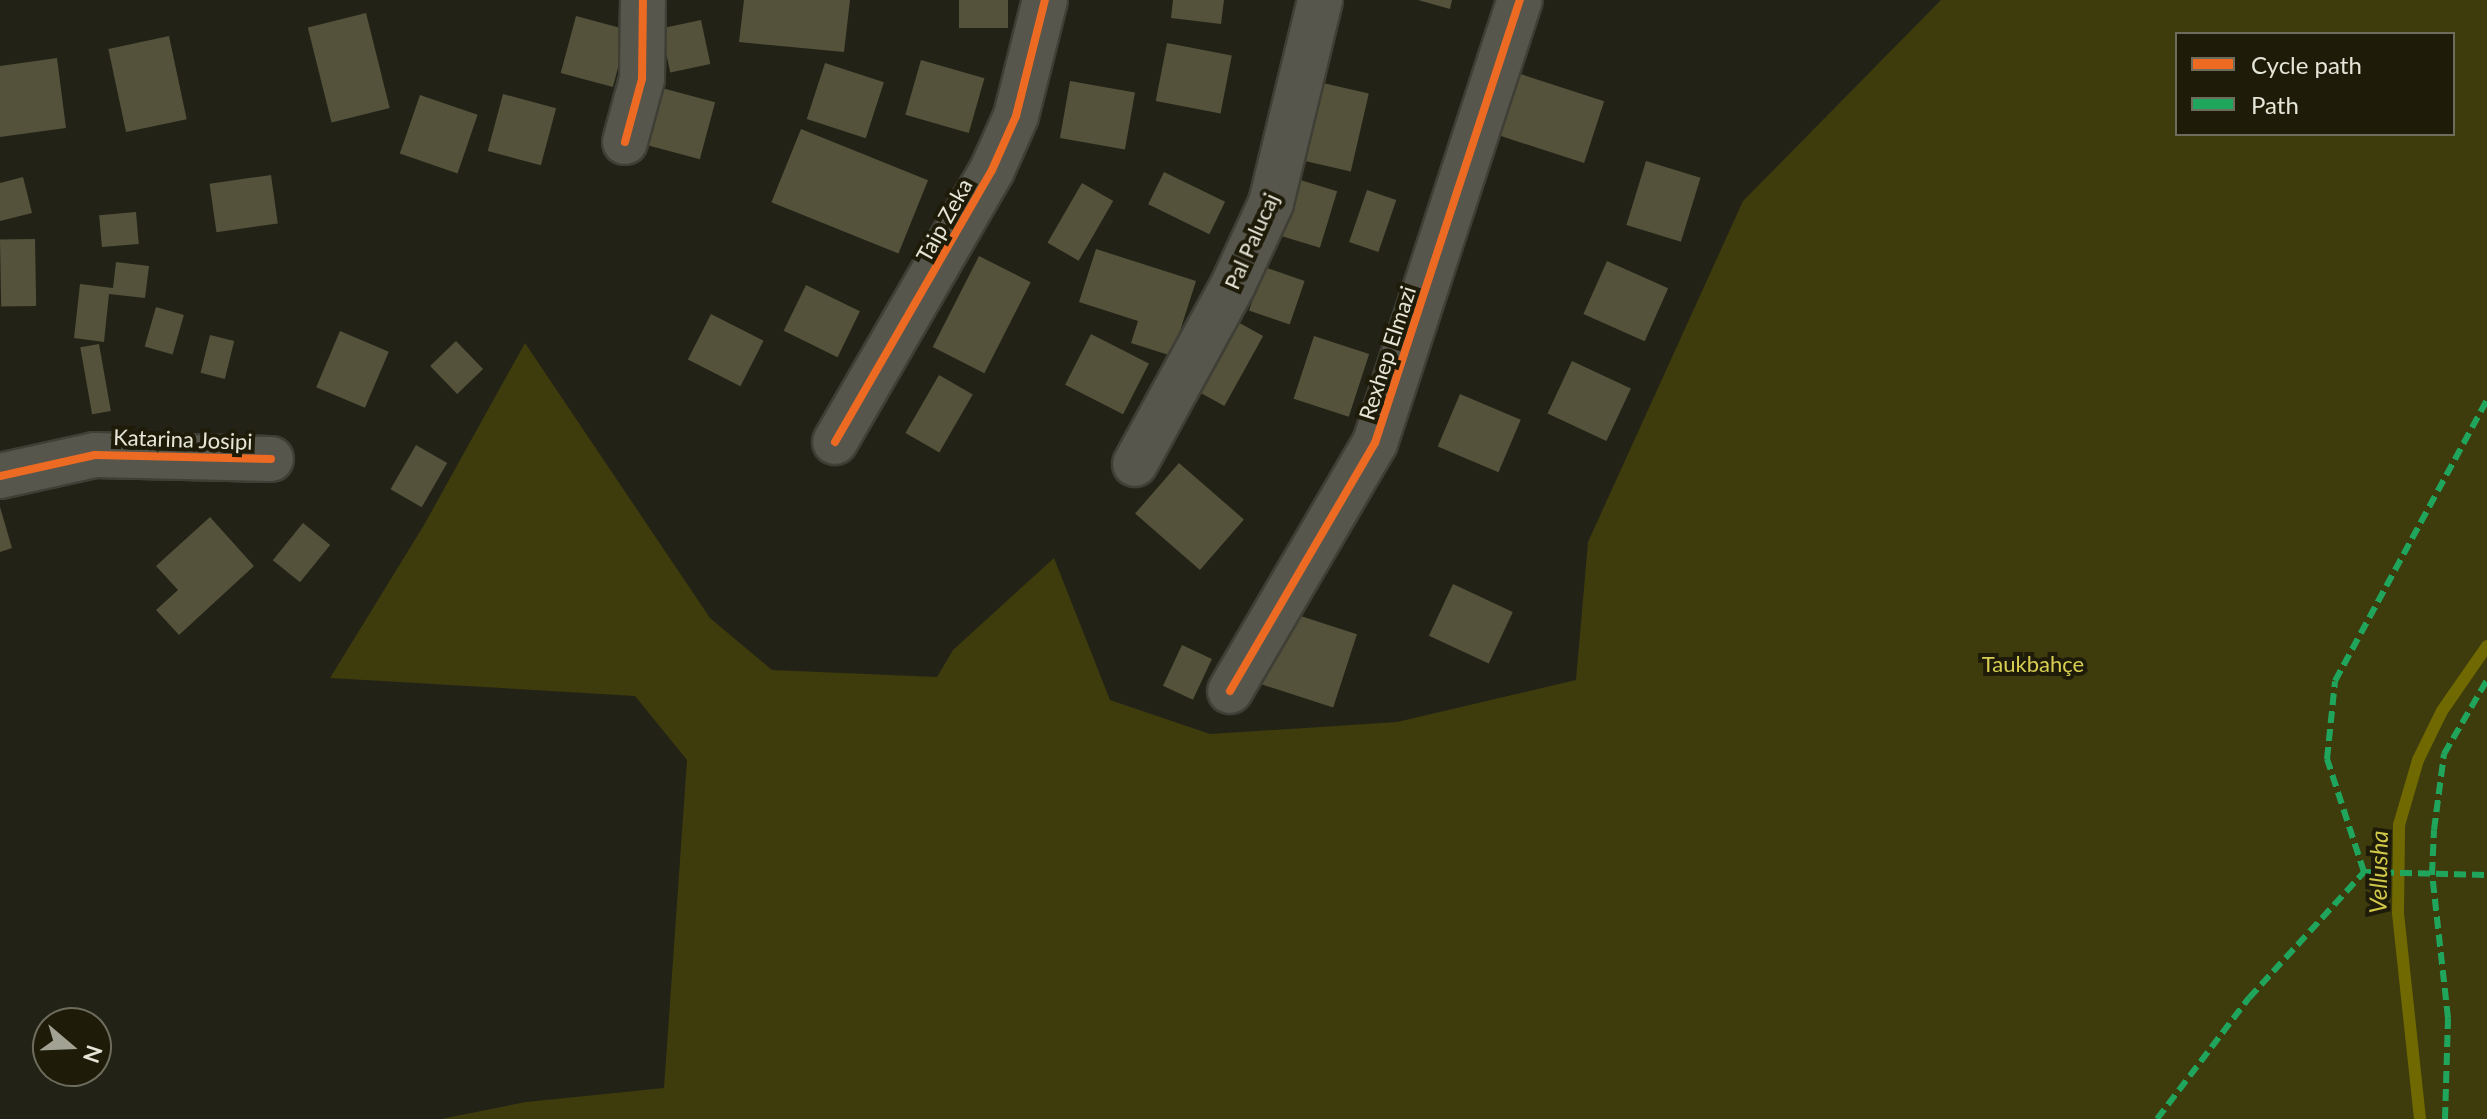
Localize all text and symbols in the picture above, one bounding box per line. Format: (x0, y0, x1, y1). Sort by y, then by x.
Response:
legend (2175, 32, 2455, 136)
text: Cycle path (2251, 50, 2362, 79)
text: Path (2251, 90, 2299, 119)
street label: Taip Zeka (910, 174, 978, 266)
street label: Pal Palucaj (1218, 189, 1284, 293)
street label: Rexhep Elmazi (1353, 283, 1421, 423)
street label: Katarina Josipi (113, 423, 253, 455)
park label: Taukbahçe (1982, 651, 2084, 677)
water label: Vellusha (2363, 830, 2393, 914)
north arrow (32, 1007, 112, 1087)
text: N (78, 1042, 109, 1067)

